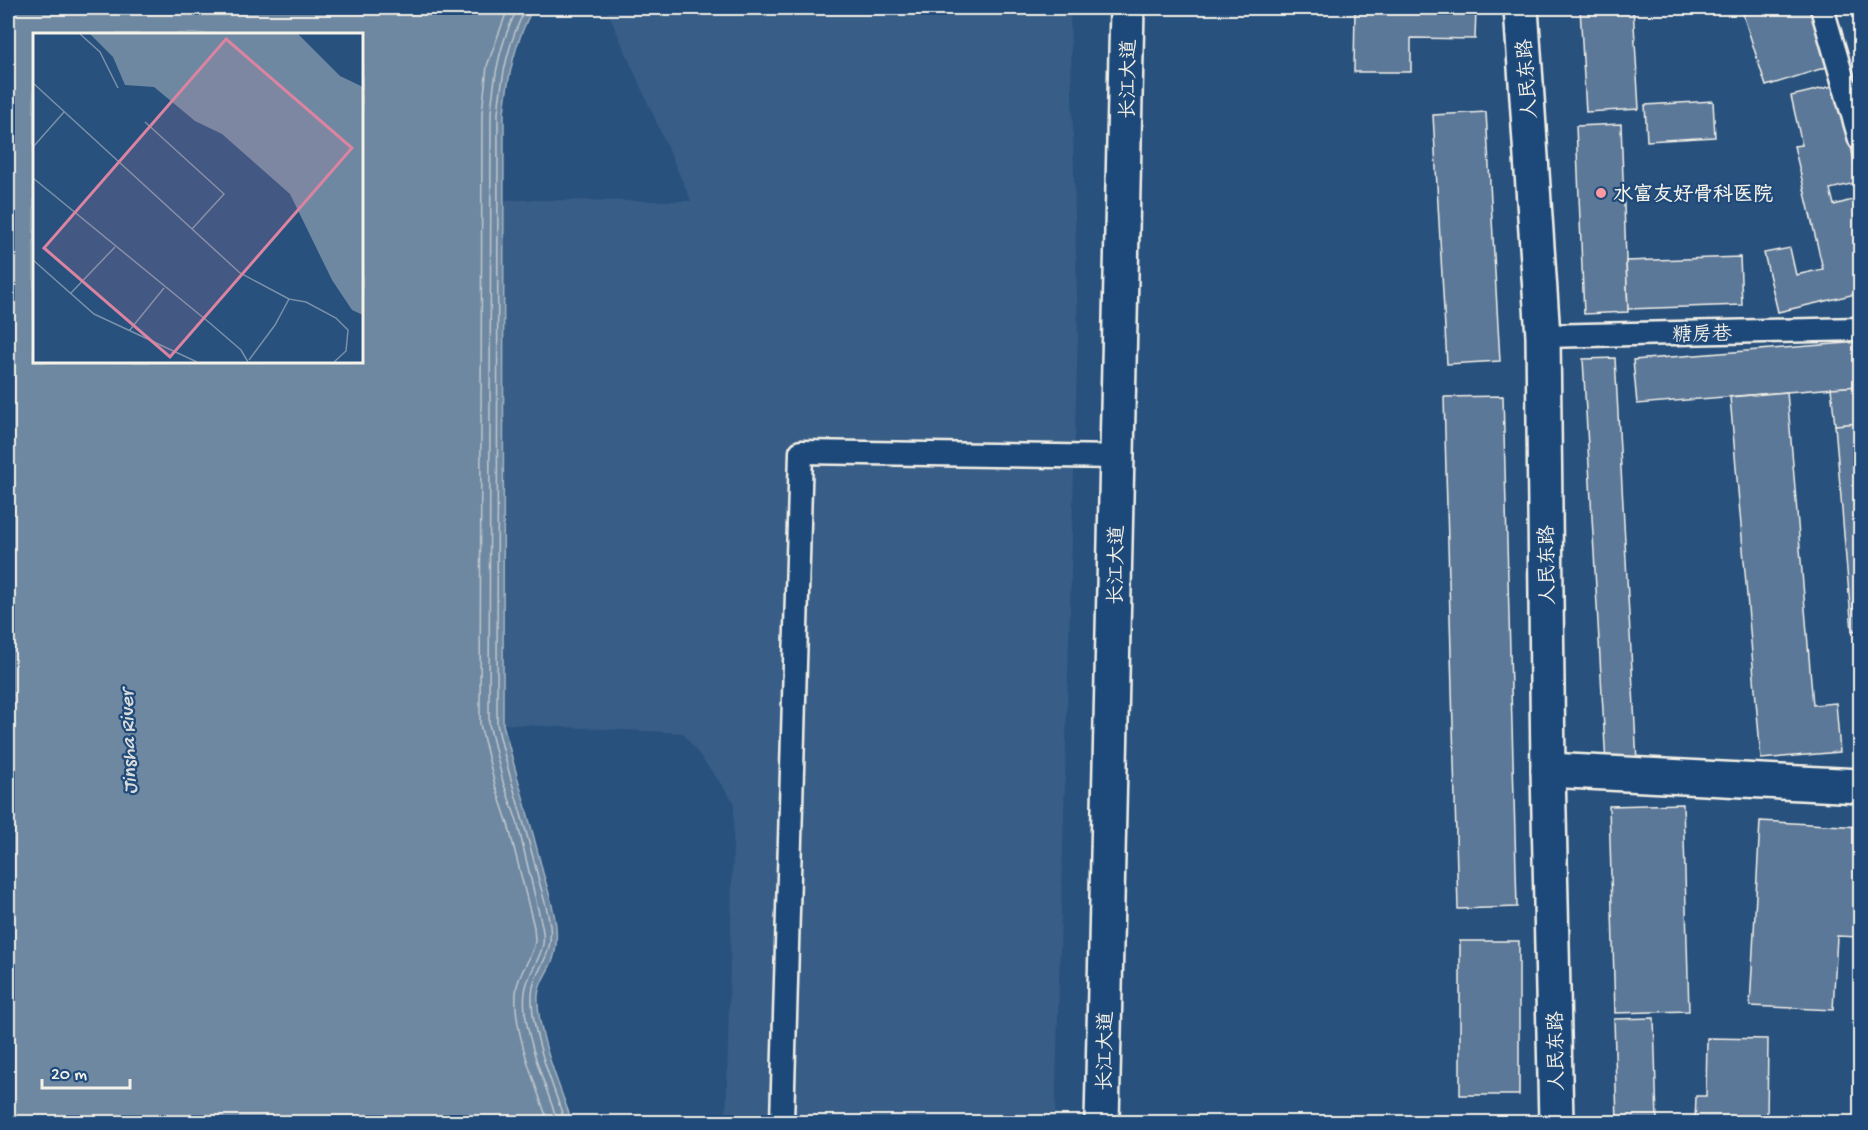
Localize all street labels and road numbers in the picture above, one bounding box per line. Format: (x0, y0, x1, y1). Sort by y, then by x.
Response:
street label: 人民东路 (1513, 37, 1544, 120)
street label: 长江大道 (1116, 39, 1143, 119)
street label: 糖房巷 (1672, 322, 1733, 349)
street label: 人民东路 (1535, 524, 1562, 605)
street label: 长江大道 (1104, 525, 1131, 605)
street label: 人民东路 (1544, 1010, 1571, 1091)
street label: 长江大道 (1093, 1011, 1120, 1091)

